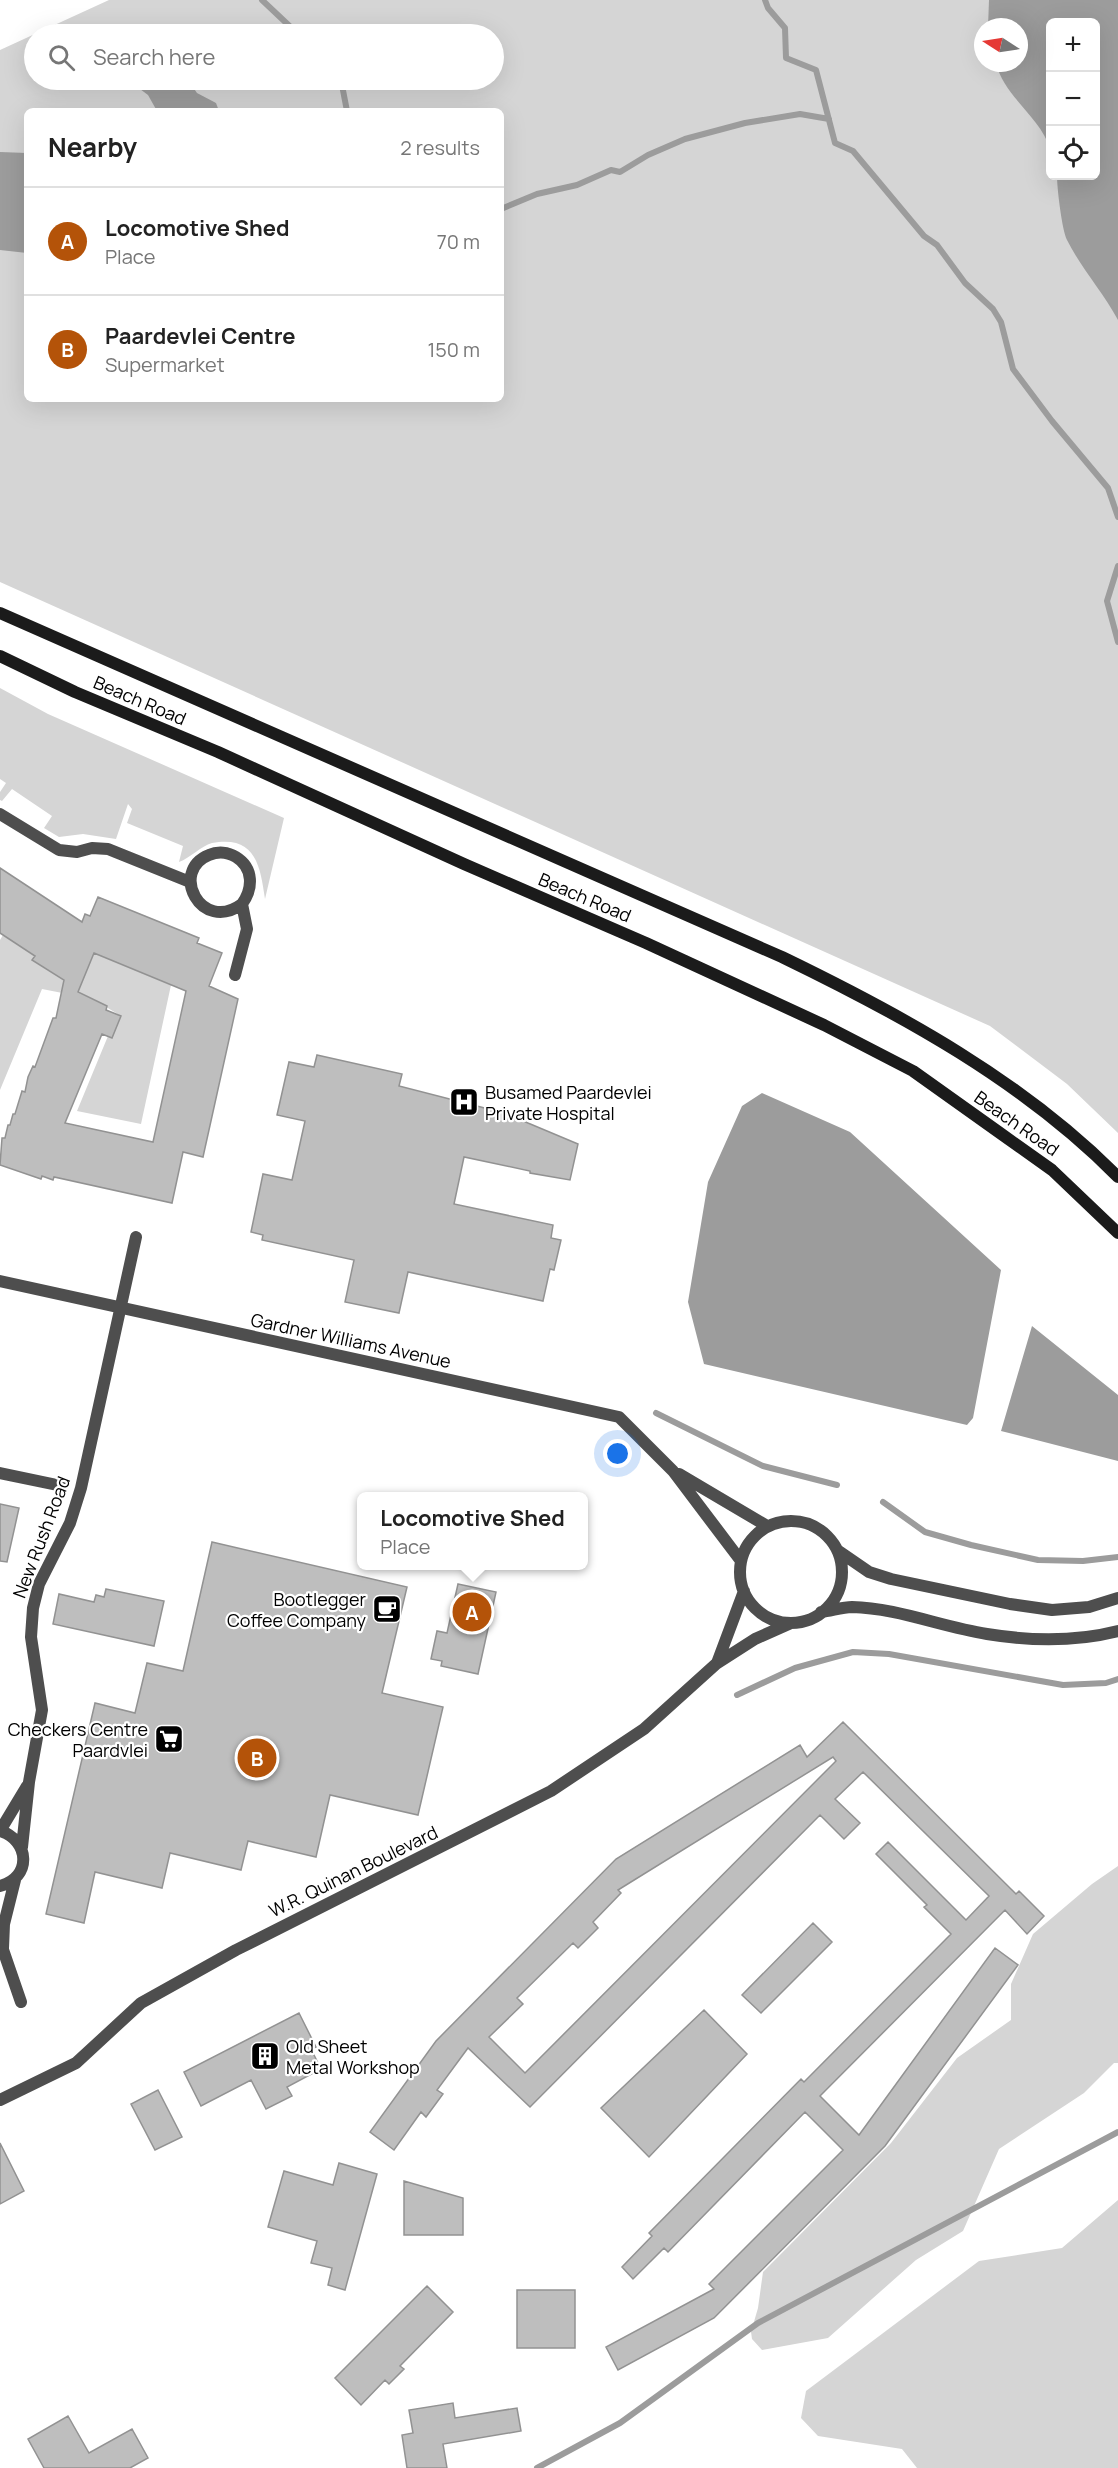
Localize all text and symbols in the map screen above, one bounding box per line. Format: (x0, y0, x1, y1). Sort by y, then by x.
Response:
north arrow (974, 18, 1028, 72)
map controls (1046, 18, 1100, 180)
button: + (1046, 18, 1100, 72)
search box (24, 24, 504, 90)
icon: search (45, 41, 78, 74)
text: Search here (93, 42, 215, 72)
button: − (1046, 72, 1100, 126)
button: locate (1046, 126, 1100, 180)
text: Nearby (48, 129, 137, 165)
text: 2 results (400, 134, 480, 161)
text: Locomotive Shed (105, 213, 290, 243)
text: A (61, 228, 74, 255)
text: 70 m (437, 228, 480, 255)
text: Place (105, 243, 155, 270)
text: Paardevlei Centre (105, 321, 295, 351)
text: B (61, 336, 74, 363)
text: 150 m (427, 336, 480, 363)
text: Supermarket (105, 351, 225, 378)
street label: Beach Road (90, 670, 190, 730)
street label: Beach Road (535, 867, 635, 927)
place label: Busamed Paardevlei Private Hospital (485, 1080, 652, 1125)
street label: Beach Road (970, 1085, 1064, 1161)
hospital icon: Busamed Paardevlei Private Hospital (448, 1086, 480, 1118)
street label: Gardner Williams Avenue (249, 1307, 453, 1373)
your location (603, 1439, 632, 1468)
street label: New Rush Road (7, 1473, 75, 1601)
popup (357, 1492, 588, 1570)
text: Locomotive Shed (380, 1503, 565, 1533)
text: Place (380, 1533, 431, 1560)
place label: Bootlegger Coffee Company (227, 1587, 367, 1632)
pin: A (452, 1590, 492, 1634)
cafe icon: Bootlegger Coffee Company (371, 1593, 403, 1625)
place label: Checkers Centre Paardvlei (8, 1717, 148, 1762)
supermarket icon: Checkers Centre Paardvlei (153, 1723, 185, 1755)
pin: B (238, 1736, 276, 1780)
street label: W.R. Quinan Boulevard (265, 1820, 441, 1922)
place label: Old Sheet Metal Workshop (286, 2034, 420, 2079)
building icon: Old Sheet Metal Workshop (249, 2040, 281, 2072)

